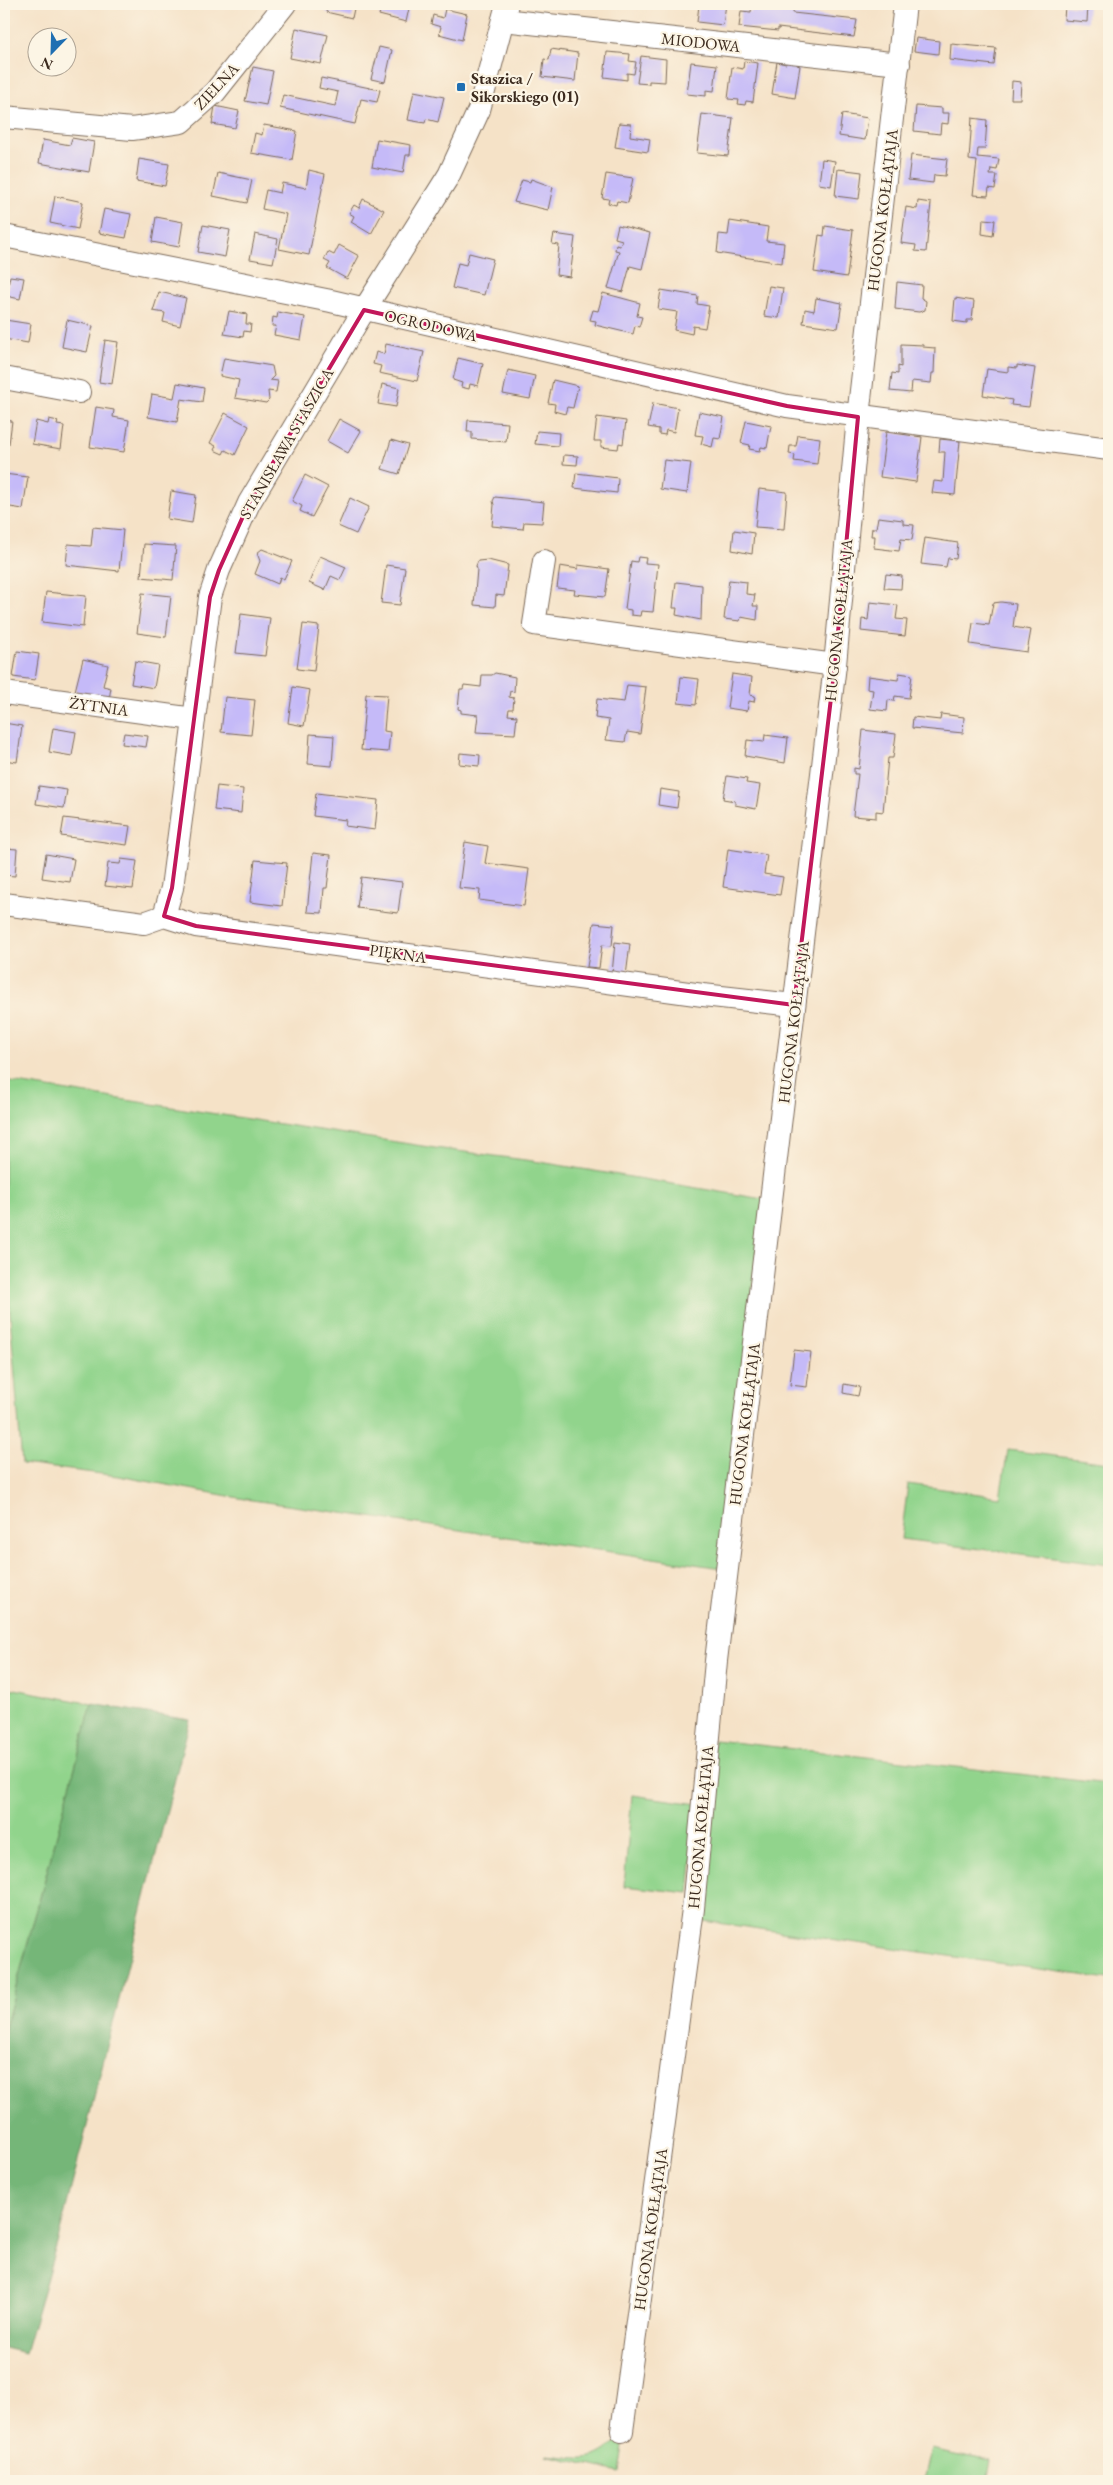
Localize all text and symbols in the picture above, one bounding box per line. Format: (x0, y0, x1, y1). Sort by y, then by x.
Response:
north arrow (28, 28, 78, 78)
street label: MIODOWA (660, 28, 742, 57)
text: N (38, 53, 56, 74)
street label: ZIELNA (189, 58, 244, 114)
place label: Staszica / Sikorskiego (01) (471, 68, 579, 107)
marker: Staszica / Sikorskiego (01) (455, 81, 467, 93)
street label: HUGONA KOŁŁĄTAJA (862, 127, 903, 293)
street label: OGRODOWA (382, 305, 480, 347)
street label: STANISŁAWA STASZICA (235, 363, 339, 523)
street label: HUGONA KOŁŁĄTAJA (819, 537, 858, 703)
street label: ŻYTNIA (68, 692, 131, 721)
street label: PIĘKNA (368, 939, 429, 968)
street label: HUGONA KOŁŁĄTAJA (773, 939, 814, 1105)
street label: HUGONA KOŁŁĄTAJA (724, 1341, 765, 1507)
street label: HUGONA KOŁŁĄTAJA (683, 1744, 718, 1910)
street label: HUGONA KOŁŁĄTAJA (629, 2146, 672, 2312)

